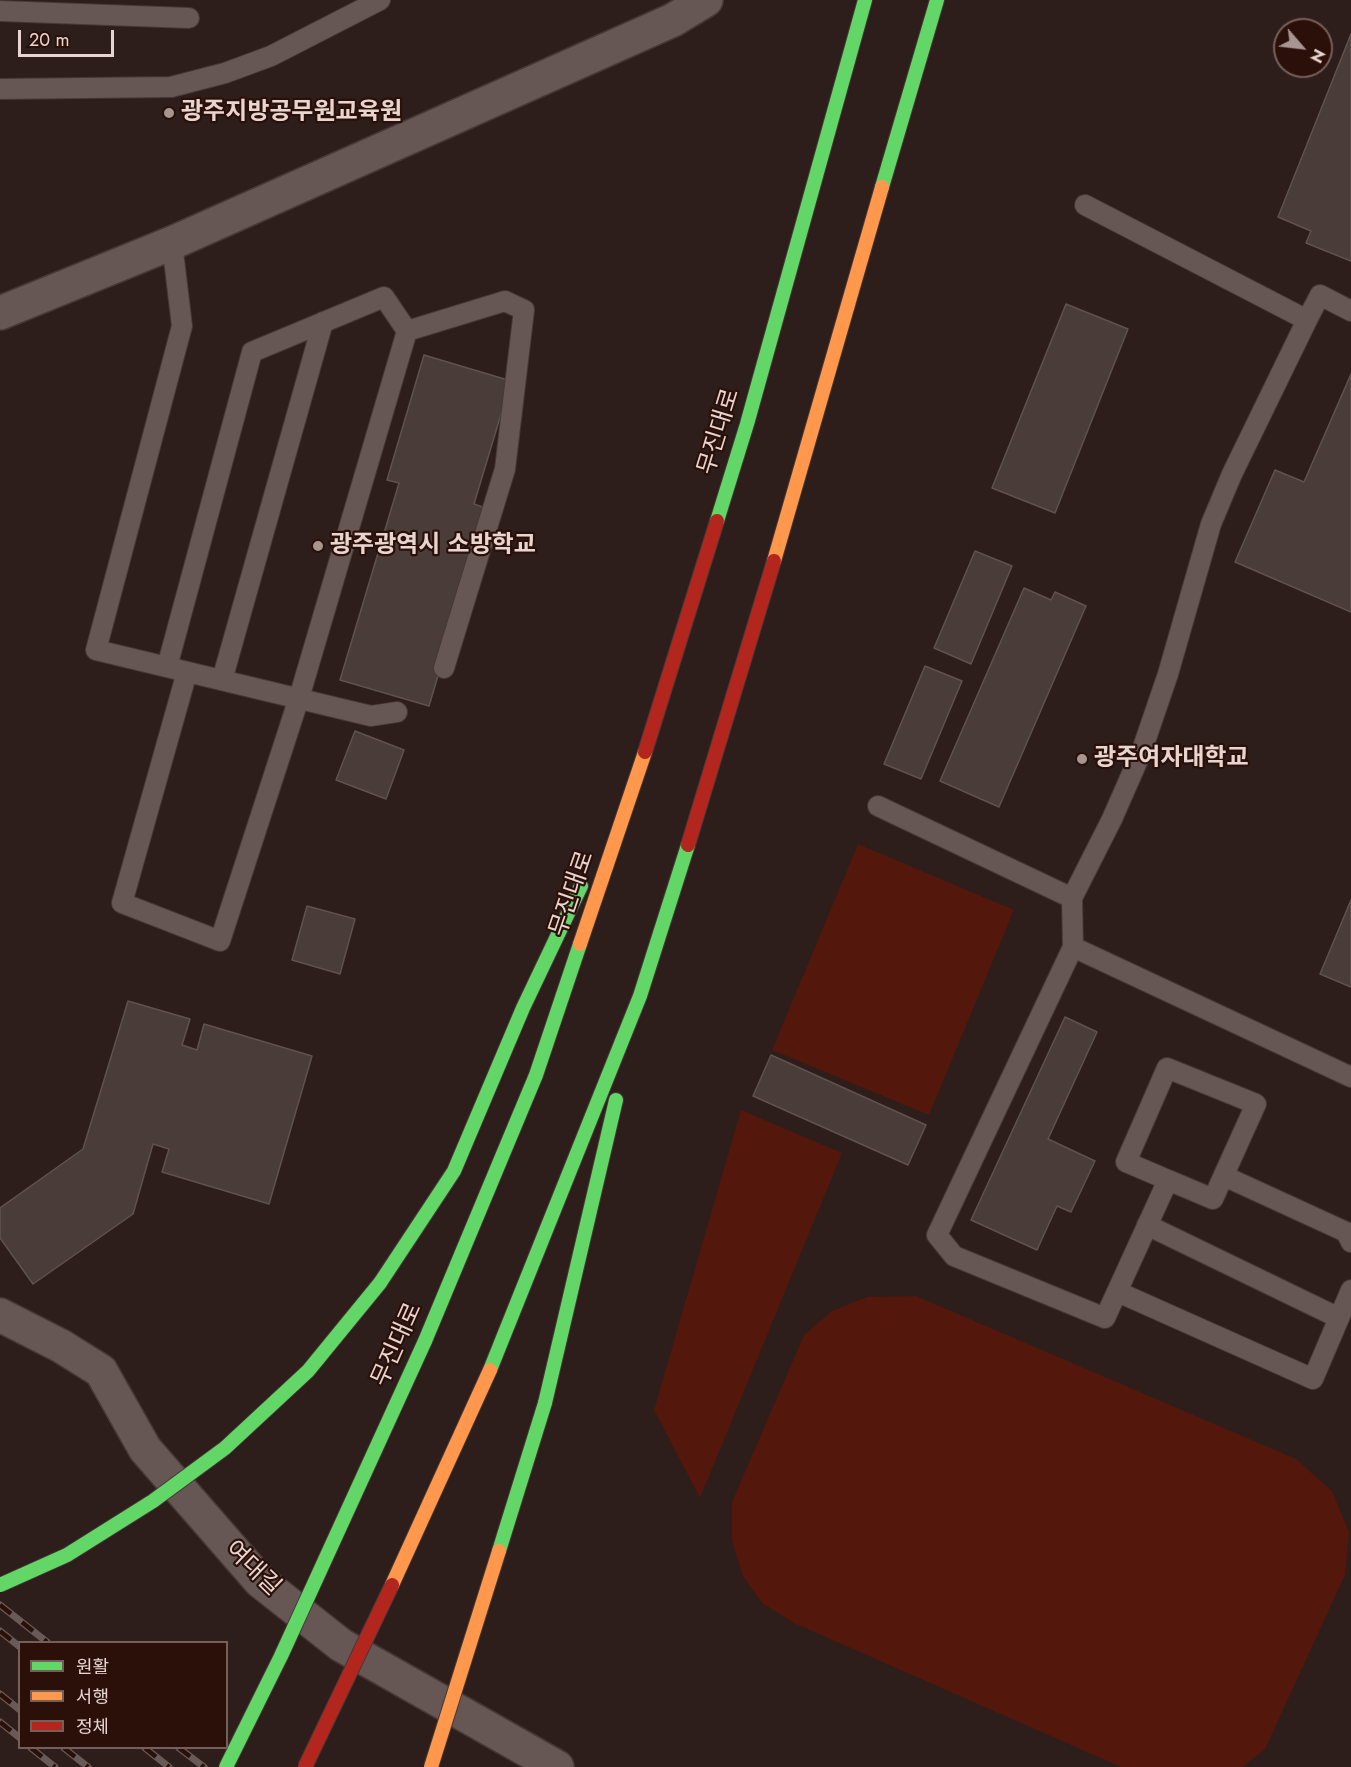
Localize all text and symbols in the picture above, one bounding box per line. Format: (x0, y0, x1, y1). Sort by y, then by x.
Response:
scale bar (21, 18, 117, 56)
north arrow (1273, 18, 1333, 78)
text: 20 m (29, 27, 69, 53)
text: N (1304, 45, 1331, 67)
place label: 광주지방공무원교육원 (181, 99, 402, 127)
marker: 광주지방공무원교육원 (162, 106, 176, 120)
street label: 무진대로 (693, 386, 747, 478)
place label: 광주광역시 소방학교 (330, 532, 536, 560)
marker: 광주광역시 소방학교 (311, 539, 325, 553)
place label: 광주여자대학교 (1094, 745, 1249, 773)
marker: 광주여자대학교 (1075, 752, 1089, 766)
street label: 무진대로 (545, 848, 601, 940)
street label: 무진대로 (367, 1299, 429, 1391)
street label: 여대길 (218, 1536, 286, 1602)
legend (18, 1641, 228, 1749)
text: 원활 (76, 1654, 109, 1680)
text: 서행 (76, 1684, 109, 1710)
text: 정체 (76, 1714, 109, 1740)

